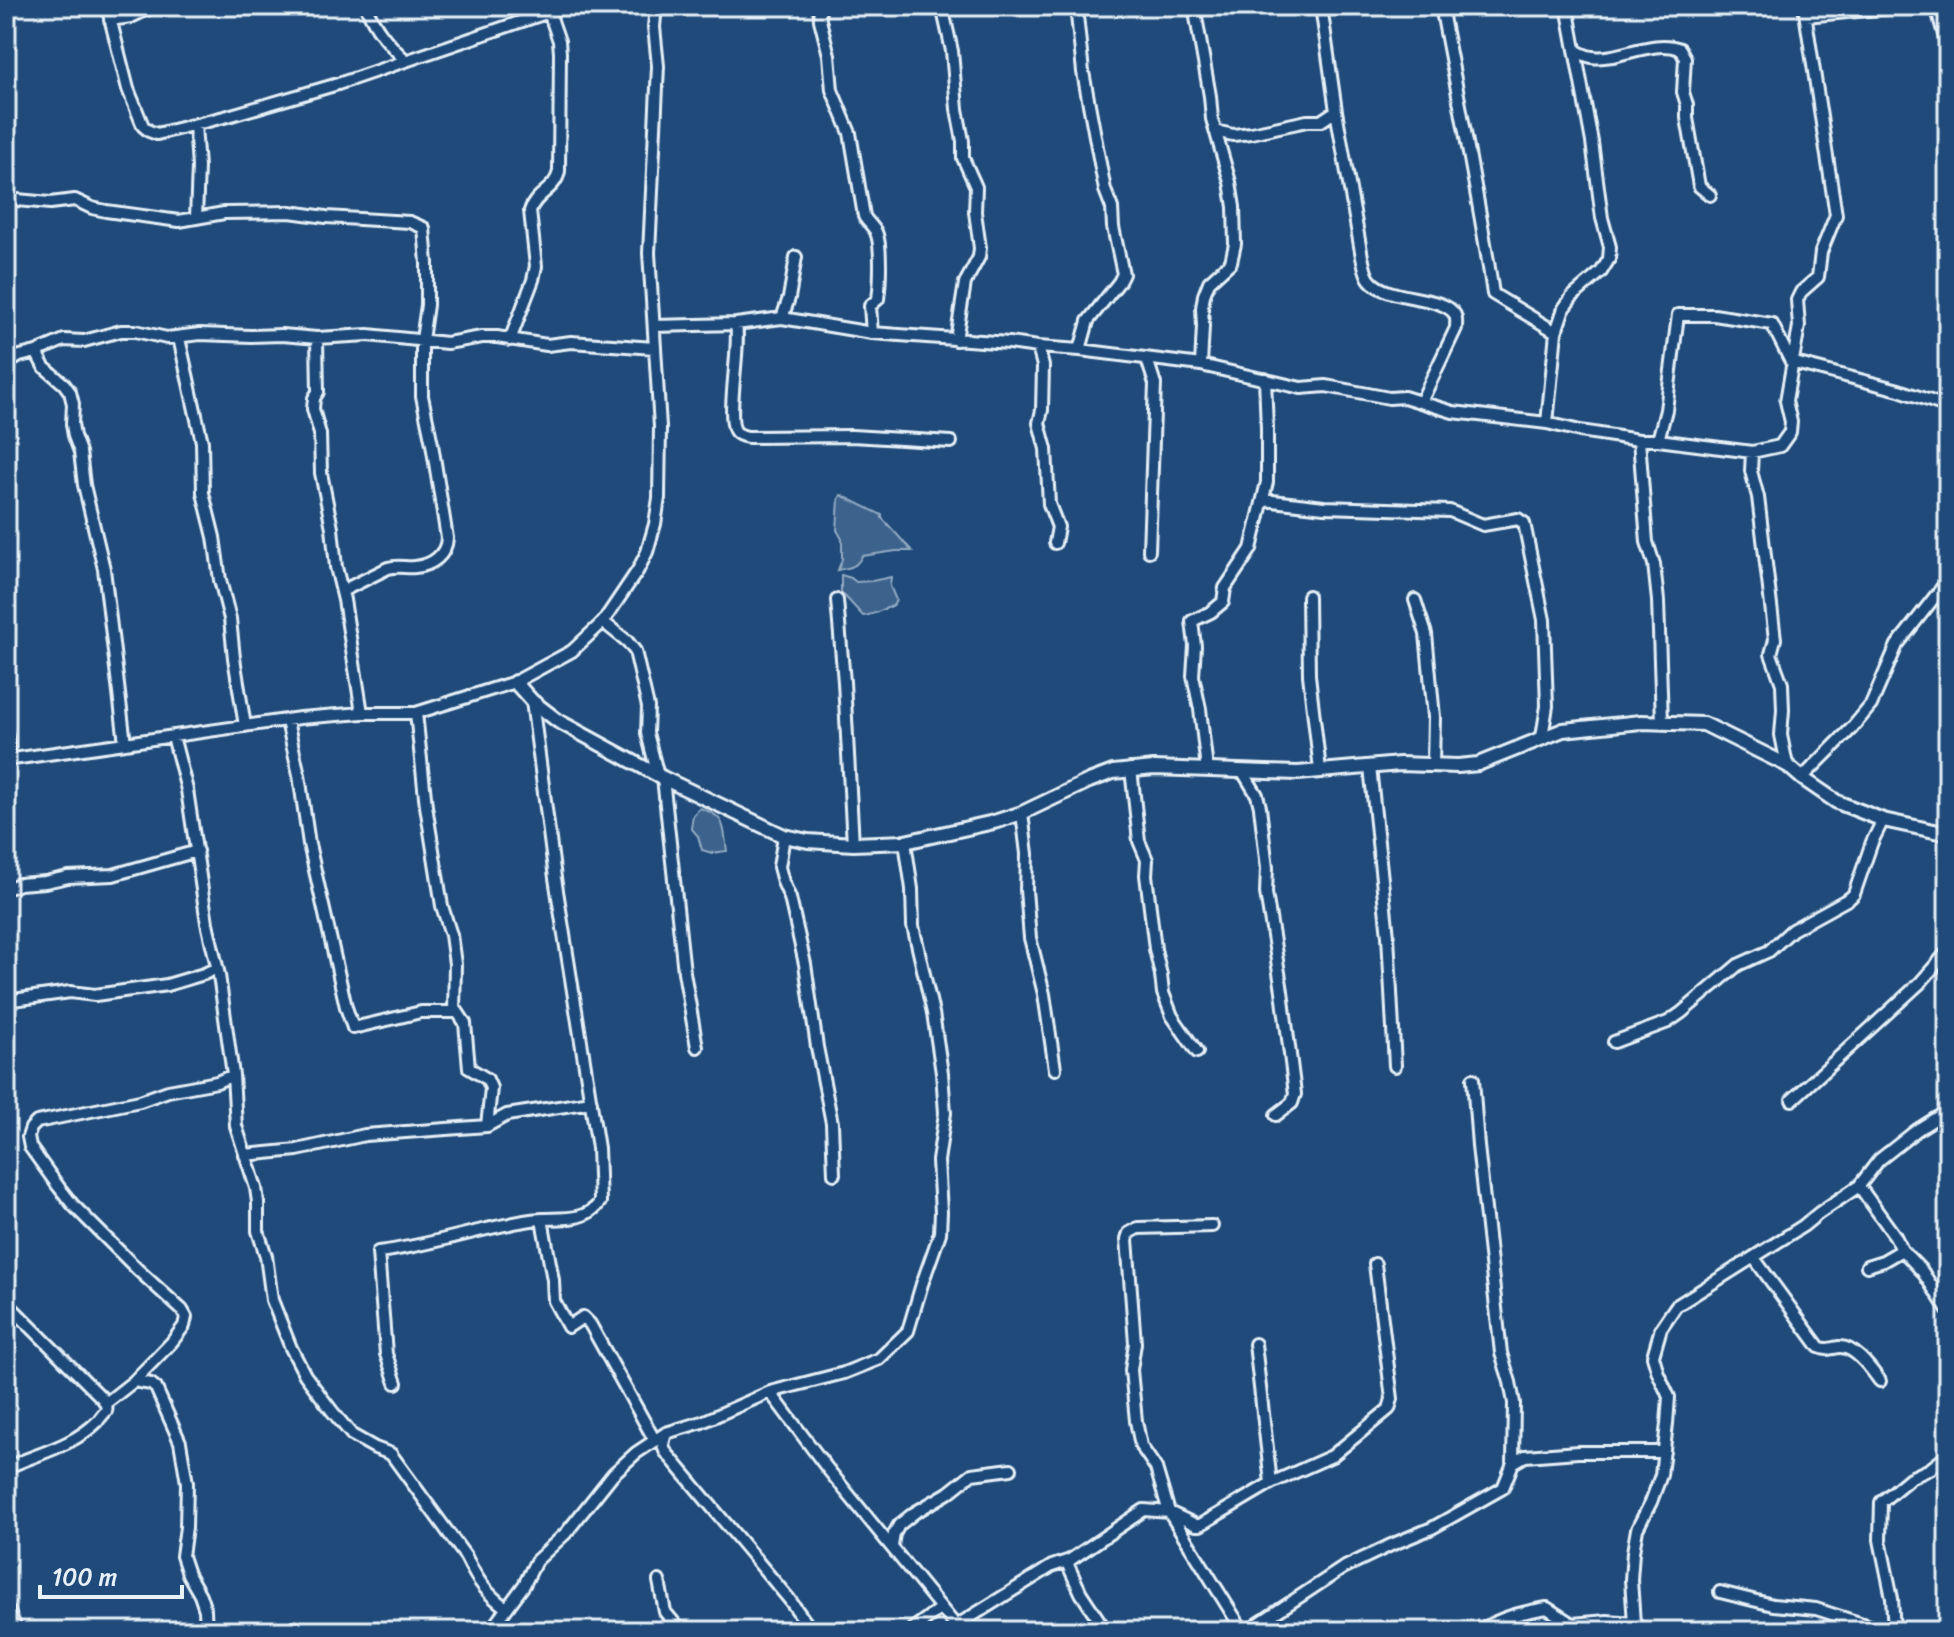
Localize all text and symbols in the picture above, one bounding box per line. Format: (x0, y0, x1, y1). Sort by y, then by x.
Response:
scale bar (40, 1549, 182, 1599)
text: 100 m (52, 1556, 117, 1598)

